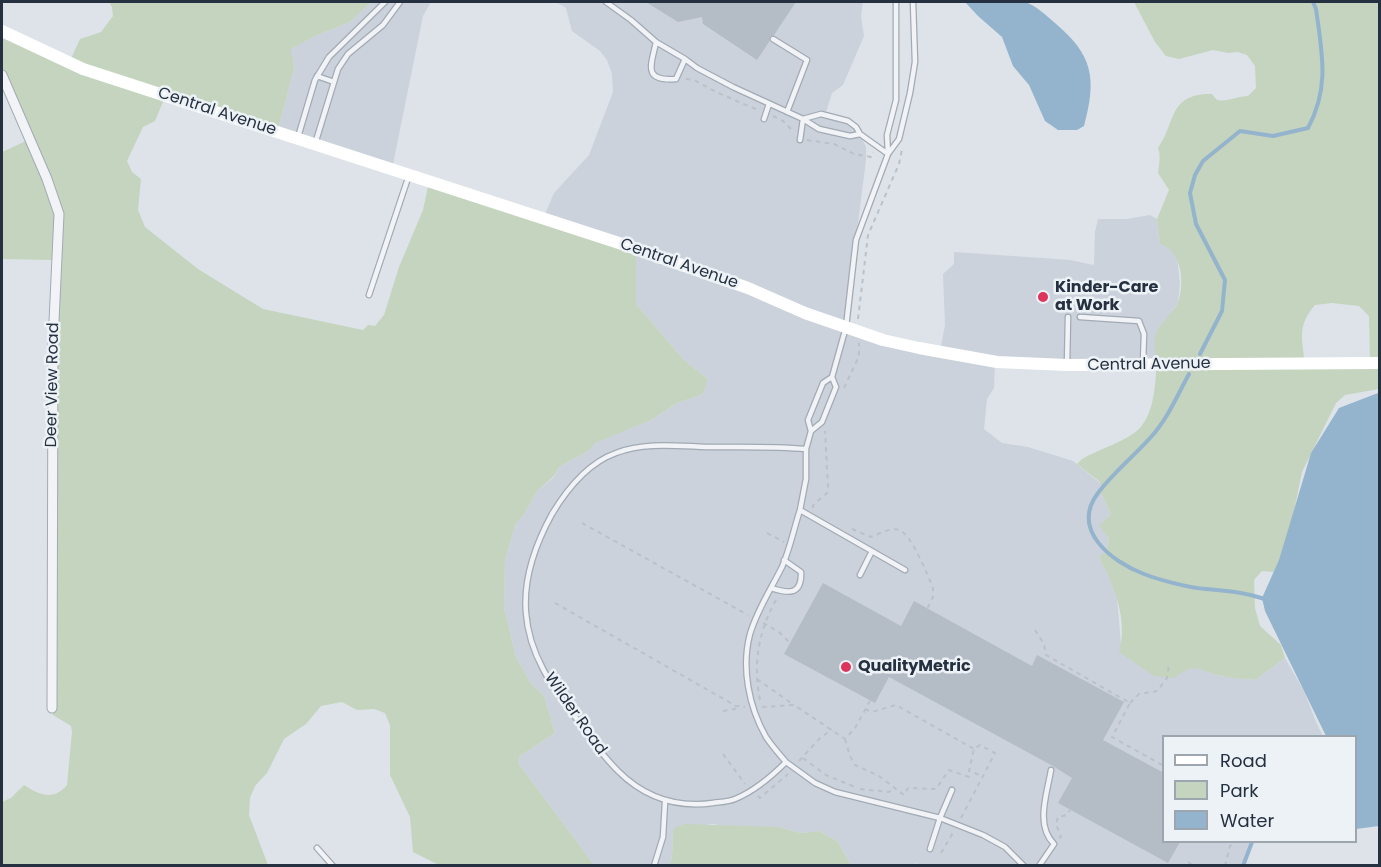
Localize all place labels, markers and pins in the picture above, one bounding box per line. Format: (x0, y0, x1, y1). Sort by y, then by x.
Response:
place label: Kinder-Care at Work (1055, 278, 1158, 316)
marker: Kinder-Care at Work (1036, 290, 1050, 304)
place label: QualityMetric (858, 657, 971, 677)
marker: QualityMetric (839, 660, 853, 674)

